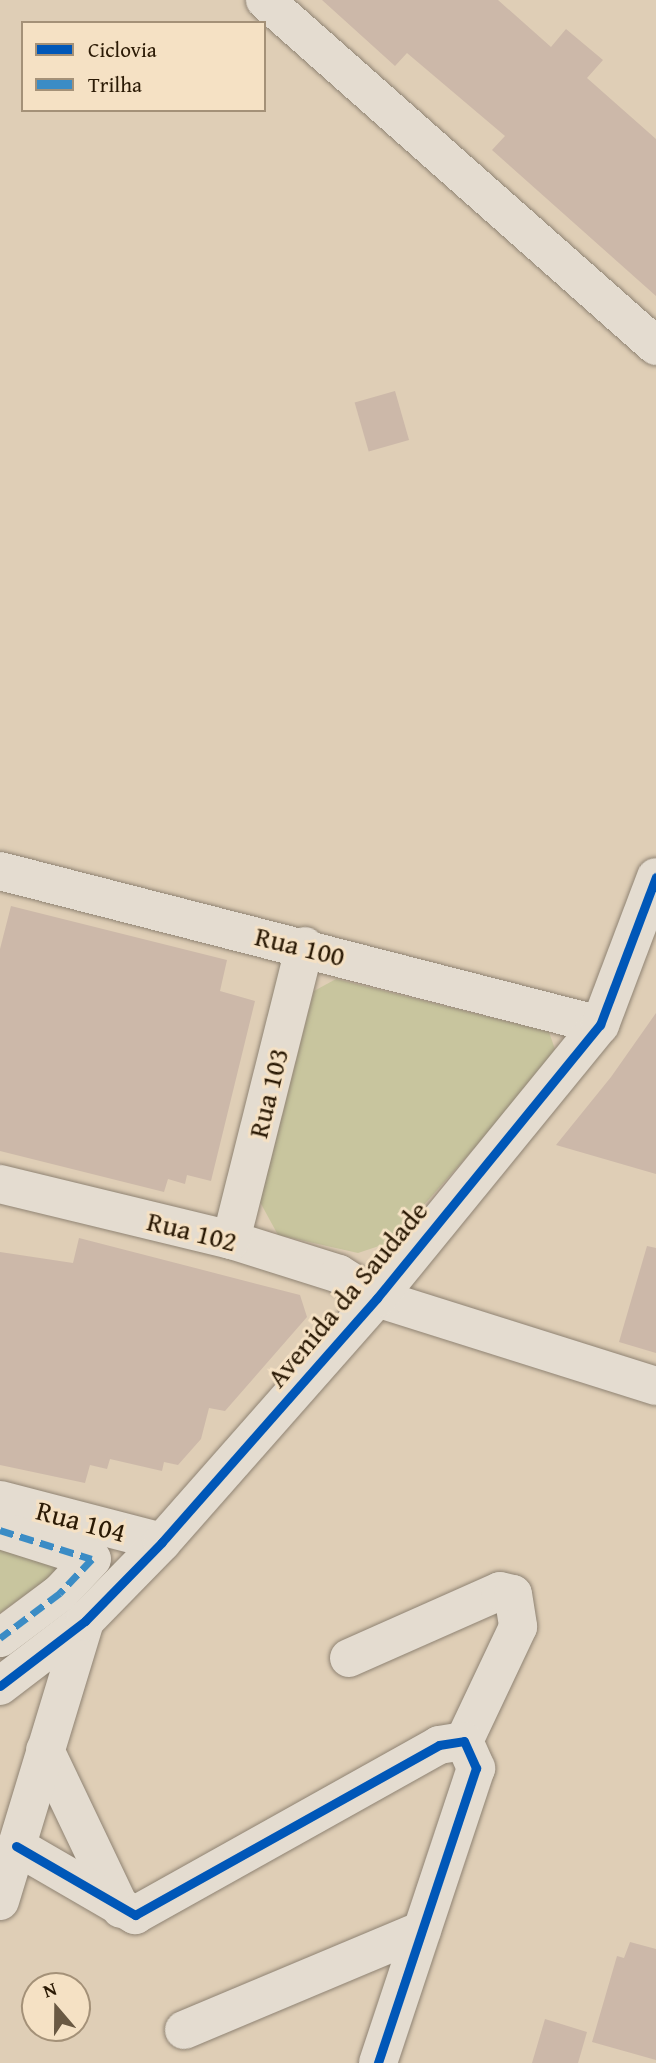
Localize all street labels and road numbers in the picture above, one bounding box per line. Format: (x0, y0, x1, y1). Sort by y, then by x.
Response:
street label: Rua 100 (252, 919, 348, 973)
street label: Rua 103 (241, 1045, 295, 1141)
street label: Avenida da Saudade (259, 1194, 435, 1394)
street label: Rua 102 (144, 1204, 240, 1258)
street label: Rua 104 (33, 1493, 129, 1549)

